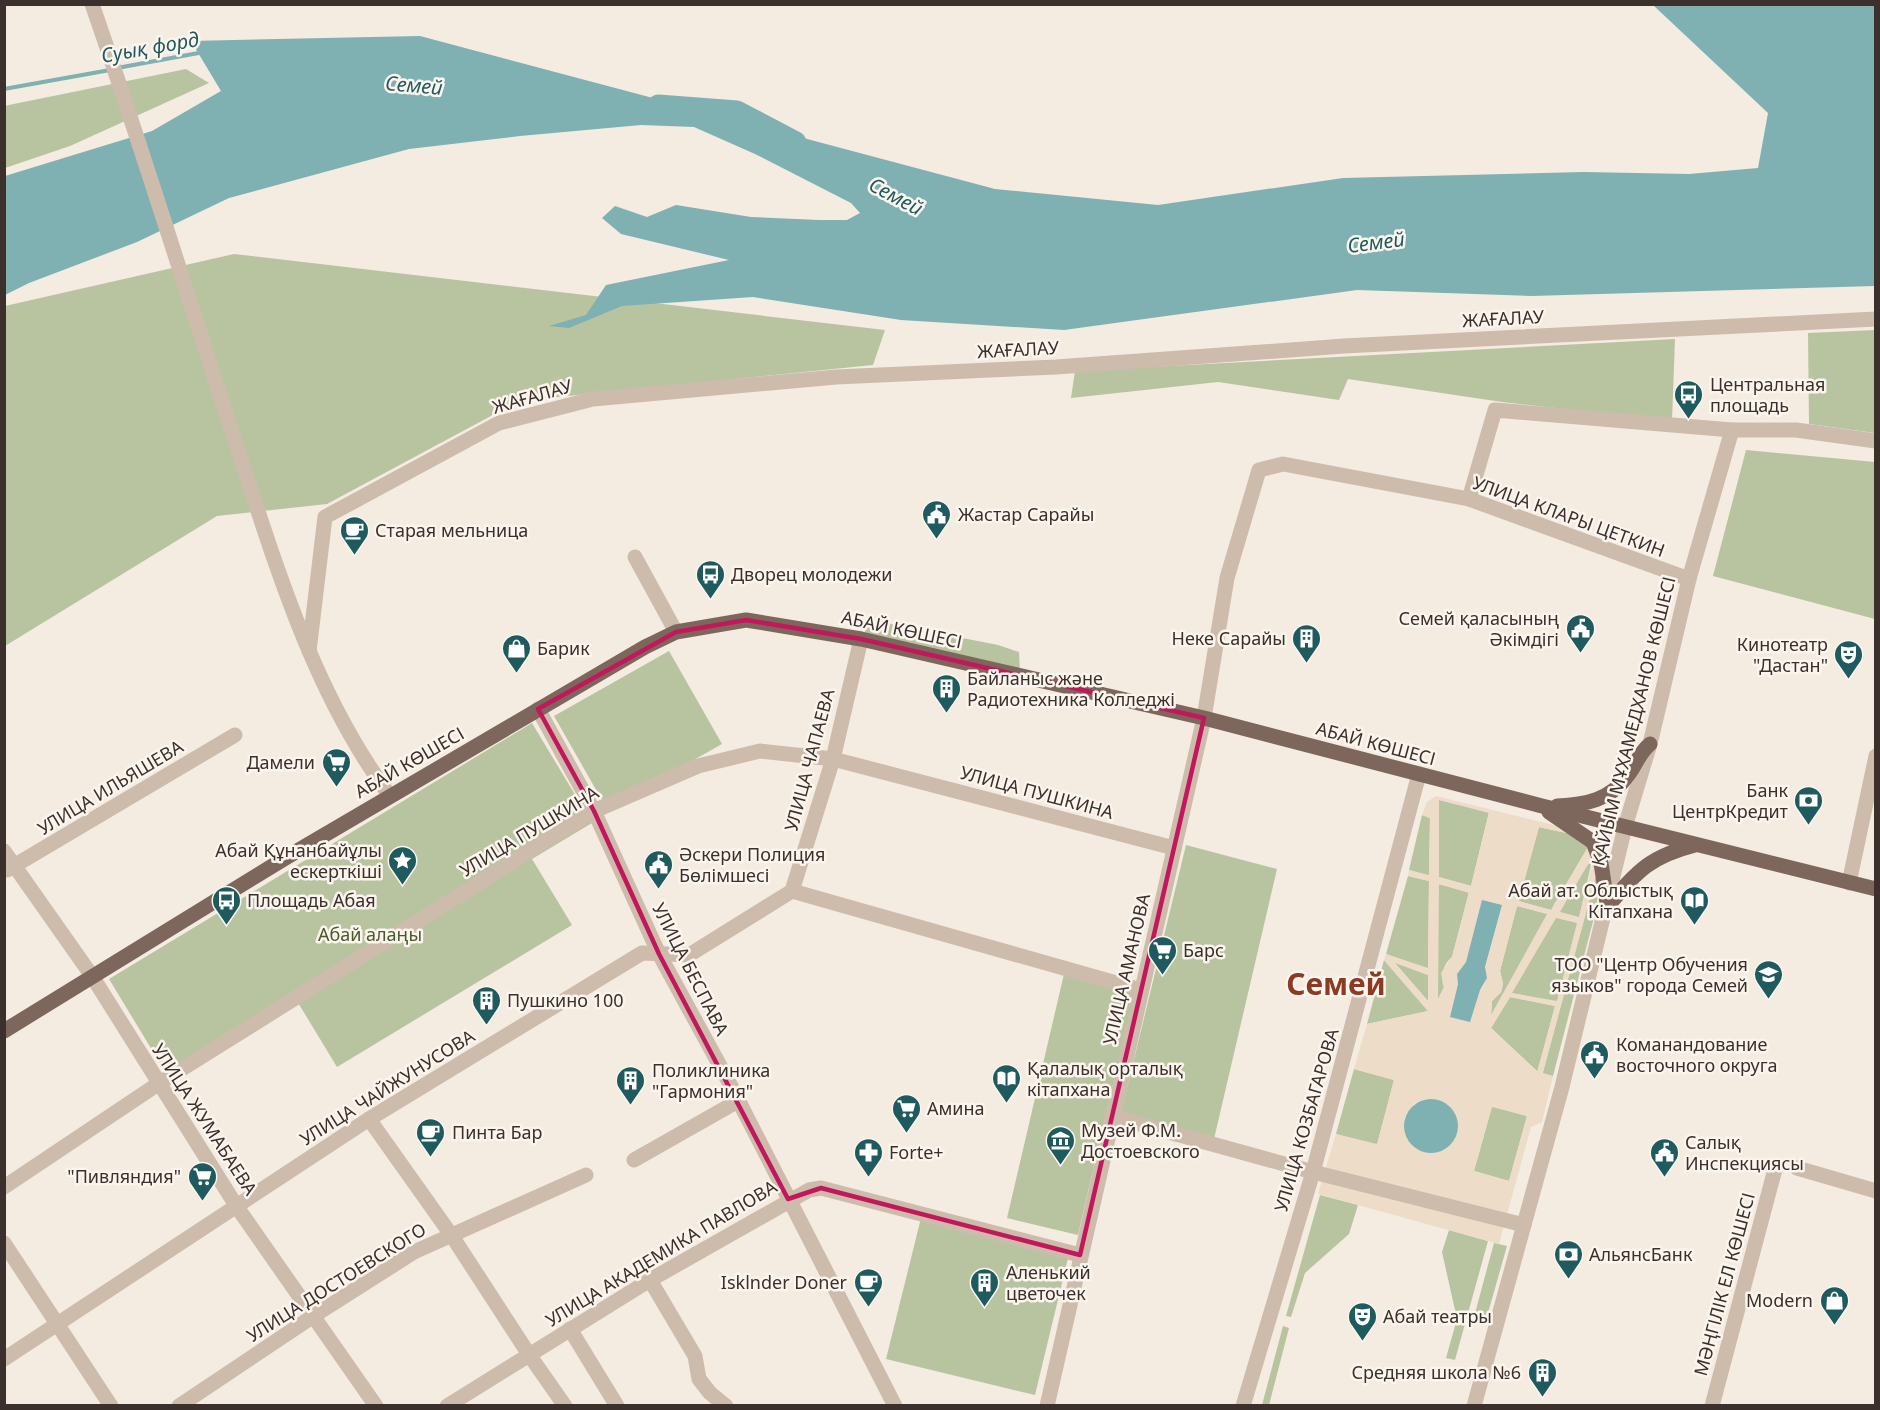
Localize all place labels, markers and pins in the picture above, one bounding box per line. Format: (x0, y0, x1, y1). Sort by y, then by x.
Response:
place label: Центральная площадь (1710, 372, 1825, 417)
bus stop icon: Центральная площадь (1673, 378, 1705, 420)
public building icon: Жастар Сарайы (921, 498, 953, 540)
place label: Жастар Сарайы (958, 502, 1094, 526)
cafe icon: Старая мельница (338, 514, 370, 556)
place label: Старая мельница (375, 518, 528, 542)
bus stop icon: Дворец молодежи (694, 558, 726, 600)
place label: Дворец молодежи (731, 562, 892, 586)
place label: Семей қаласының Әкімдігі (1398, 606, 1559, 651)
public building icon: Семей қаласының Әкімдігі (1564, 612, 1596, 654)
building icon: Неке Сарайы (1291, 622, 1323, 664)
place label: Неке Сарайы (1172, 626, 1286, 650)
shop icon: Барик (500, 632, 532, 674)
place label: Кинотеатр "Дастан" (1737, 632, 1828, 677)
place label: Барик (537, 636, 590, 660)
theatre icon: Кинотеатр "Дастан" (1833, 638, 1865, 680)
place label: Байланыс және Радиотехника Колледжі (967, 666, 1175, 711)
building icon: Байланыс және Радиотехника Колледжі (930, 672, 962, 714)
supermarket icon: Дамели (320, 746, 352, 788)
place label: Дамели (246, 750, 315, 774)
place label: Банк ЦентрКредит (1672, 778, 1789, 823)
bank icon: Банк ЦентрКредит (1793, 784, 1825, 826)
place label: Абай Құнанбайұлы ескерткіші (215, 838, 382, 883)
place label: Әскери Полиция Бөлімшесі (679, 842, 825, 887)
place icon: Абай Құнанбайұлы ескерткіші (387, 844, 419, 886)
public building icon: Әскери Полиция Бөлімшесі (642, 848, 674, 890)
place label: Абай ат. Облыстық Кітапхана (1508, 878, 1673, 923)
bus stop icon: Площадь Абая (210, 884, 242, 926)
library icon: Абай ат. Облыстық Кітапхана (1678, 884, 1710, 926)
place label: Площадь Абая (247, 888, 376, 912)
supermarket icon: Барс (1146, 934, 1178, 976)
place label: Барс (1183, 938, 1224, 962)
place label: ТОО "Центр Обучения языков" города Семей (1551, 952, 1748, 997)
school or university icon: ТОО "Центр Обучения языков" города Семей (1753, 958, 1785, 1000)
building icon: Пушкино 100 (470, 984, 502, 1026)
place label: Пушкино 100 (507, 988, 624, 1012)
place label: Команандование восточного округа (1616, 1032, 1778, 1077)
public building icon: Команандование восточного округа (1579, 1038, 1611, 1080)
place label: Қалалық орталық кітапхана (1027, 1056, 1183, 1101)
place label: Поликлиника "Гармония" (652, 1058, 770, 1103)
library icon: Қалалық орталық кітапхана (990, 1062, 1022, 1104)
building icon: Поликлиника "Гармония" (615, 1064, 647, 1106)
supermarket icon: Амина (890, 1092, 922, 1134)
place label: Амина (927, 1096, 985, 1120)
cafe icon: Пинта Бар (415, 1116, 447, 1158)
place label: Музей Ф.М. Достоевского (1081, 1118, 1200, 1163)
place label: Пинта Бар (452, 1120, 543, 1144)
museum icon: Музей Ф.М. Достоевского (1044, 1124, 1076, 1166)
place label: Салық Инспекциясы (1685, 1130, 1804, 1175)
pharmacy icon: Forte+ (852, 1136, 884, 1178)
public building icon: Салық Инспекциясы (1648, 1136, 1680, 1178)
place label: Forte+ (889, 1140, 944, 1164)
supermarket icon: "Пивляндия" (186, 1160, 218, 1202)
place label: "Пивляндия" (67, 1164, 181, 1188)
bank icon: АльянсБанк (1552, 1238, 1584, 1280)
place label: АльянсБанк (1589, 1242, 1693, 1266)
place label: Аленький цветочек (1006, 1260, 1091, 1305)
cafe icon: Isklnder Doner (852, 1266, 884, 1308)
building icon: Аленький цветочек (969, 1266, 1001, 1308)
place label: Isklnder Doner (721, 1270, 848, 1294)
shop icon: Modern (1818, 1284, 1850, 1326)
place label: Modern (1746, 1288, 1813, 1312)
theatre icon: Абай театры (1346, 1300, 1378, 1342)
place label: Абай театры (1383, 1304, 1492, 1328)
building icon: Средняя школа №6 (1526, 1356, 1558, 1398)
place label: Средняя школа №6 (1351, 1360, 1521, 1384)

